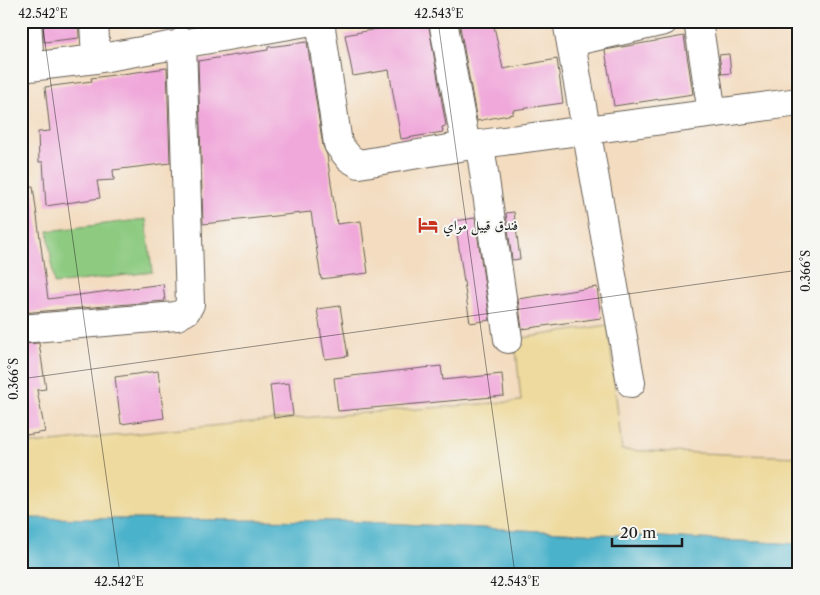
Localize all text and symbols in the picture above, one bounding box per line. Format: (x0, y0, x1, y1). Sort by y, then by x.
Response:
text: 42.542°E (18, 6, 68, 21)
text: 42.543°E (414, 6, 464, 21)
hotel icon: فندق قييل مواي (417, 214, 439, 236)
place label: فندق قييل مواي (443, 216, 518, 237)
text: 0.366°S (798, 250, 813, 292)
text: 0.366°S (6, 358, 21, 400)
scale bar (612, 515, 682, 547)
text: 20 m (620, 523, 656, 542)
text: 42.542°E (94, 574, 144, 589)
text: 42.543°E (490, 574, 540, 589)

